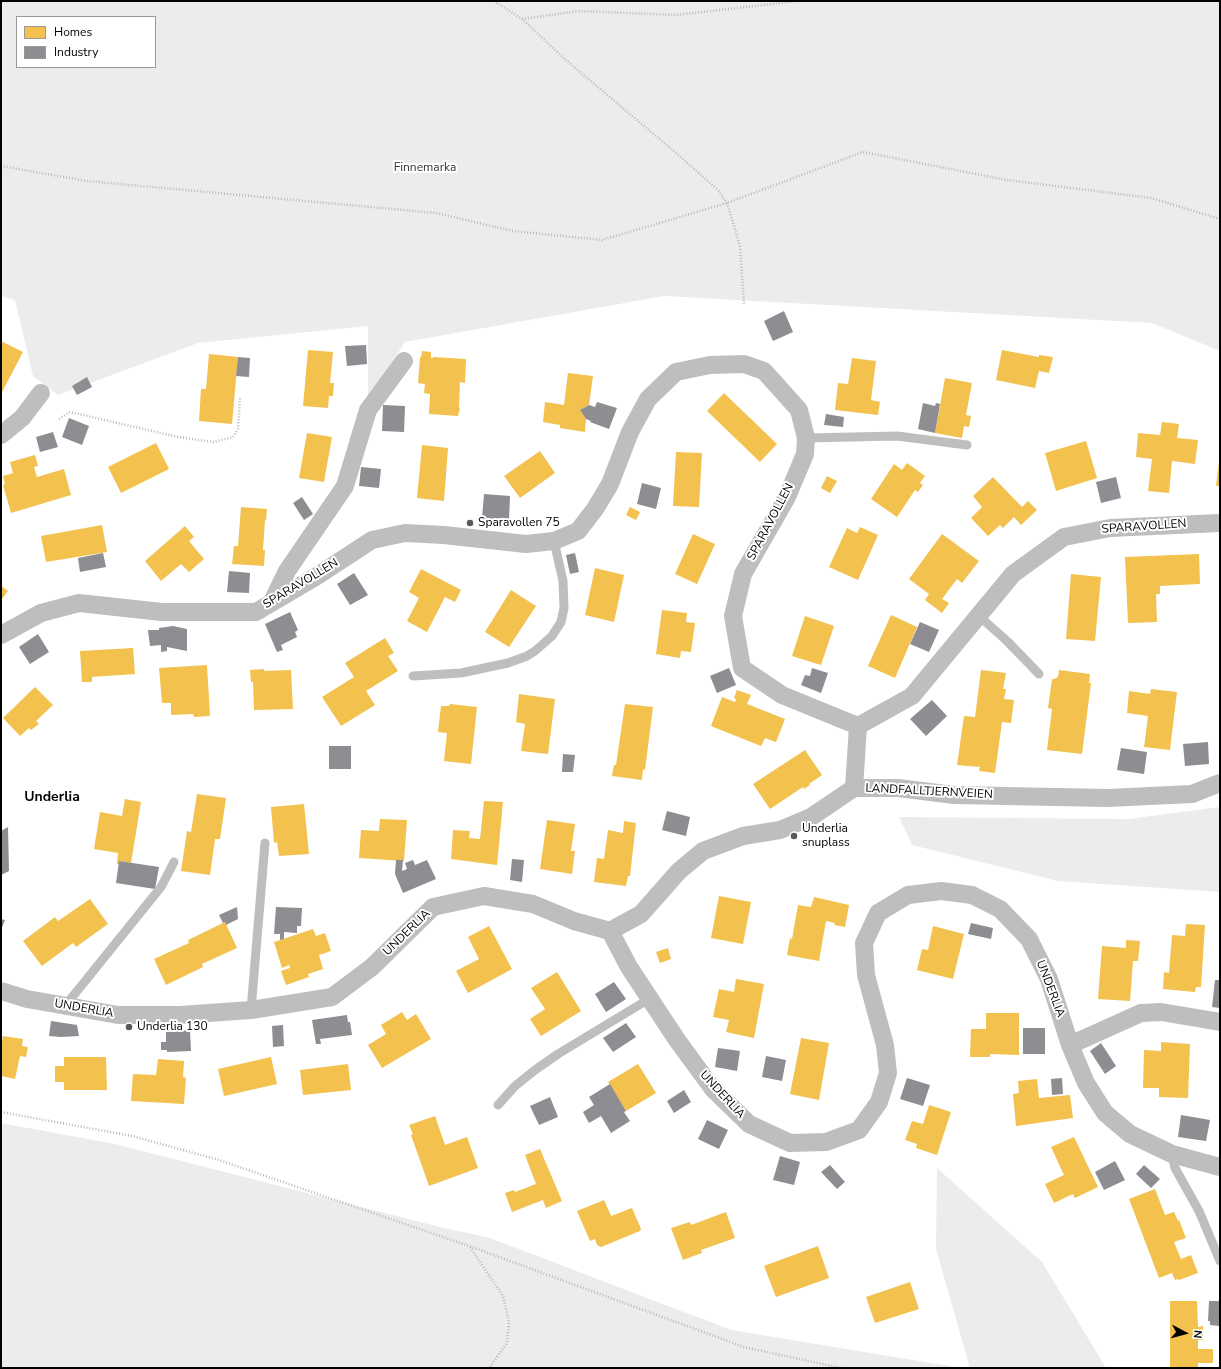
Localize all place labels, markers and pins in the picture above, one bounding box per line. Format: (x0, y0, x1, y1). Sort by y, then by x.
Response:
place label: Sparavollen 75 (478, 516, 560, 530)
marker: Sparavollen 75 (465, 518, 475, 528)
place label: Underlia snuplass (802, 822, 850, 850)
marker: Underlia snuplass (789, 831, 799, 841)
place label: Underlia 130 (137, 1020, 208, 1034)
marker: Underlia 130 (124, 1022, 134, 1032)

